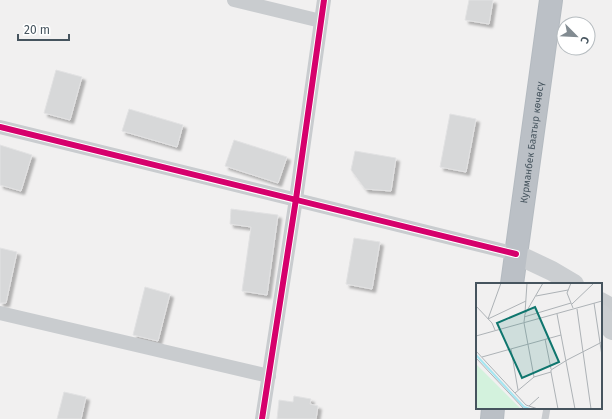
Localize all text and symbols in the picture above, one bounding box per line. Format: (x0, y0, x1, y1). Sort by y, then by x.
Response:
scale bar (18, 16, 69, 42)
north arrow (556, 16, 596, 56)
text: 20 m (24, 23, 50, 37)
text: С (577, 34, 592, 46)
street label: Курманбек Баатыр көчөсү (518, 81, 547, 204)
inset map (476, 283, 602, 409)

